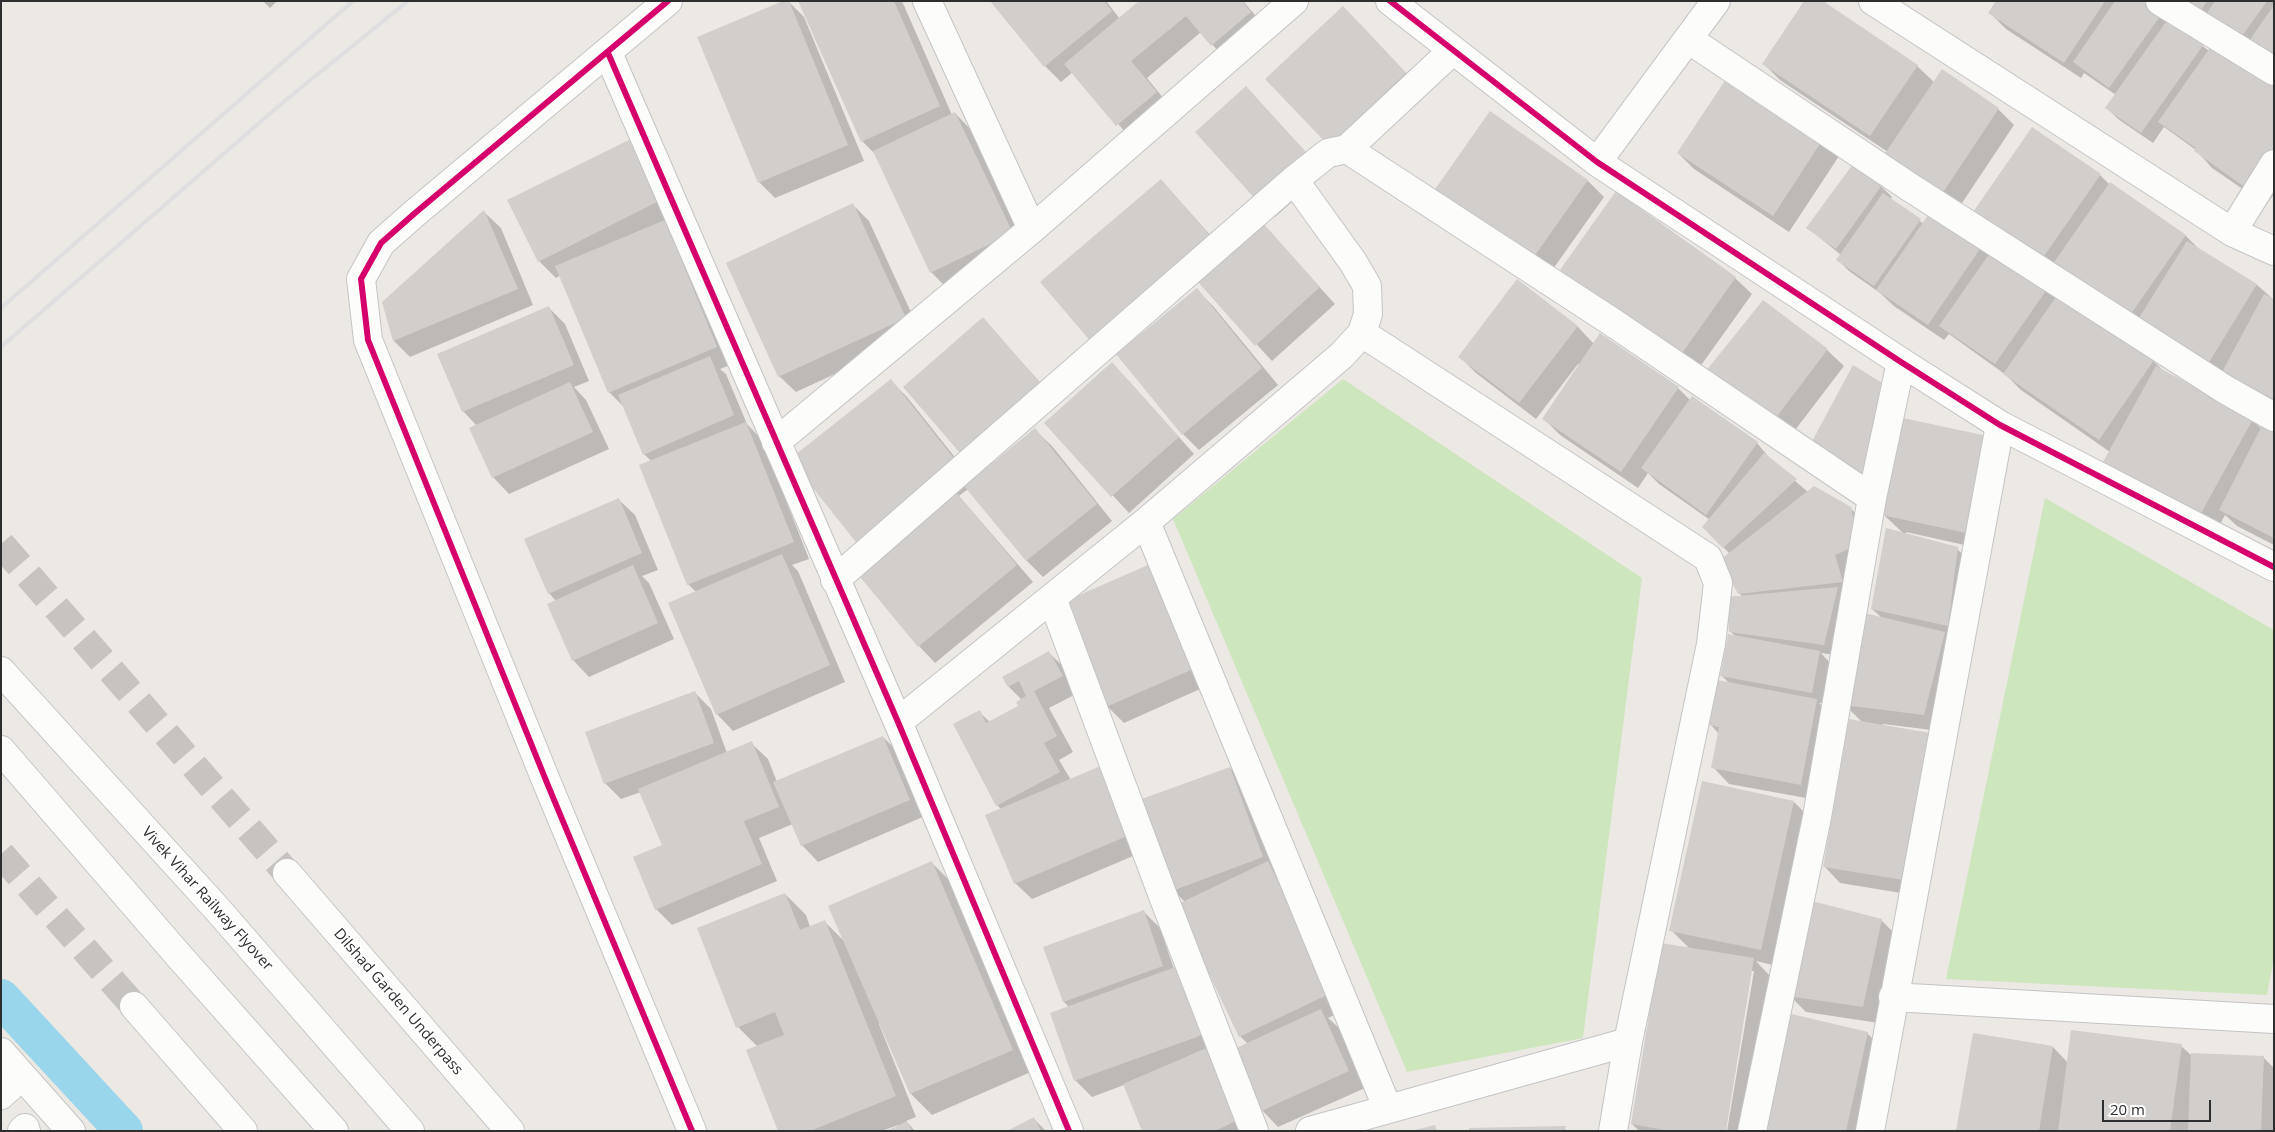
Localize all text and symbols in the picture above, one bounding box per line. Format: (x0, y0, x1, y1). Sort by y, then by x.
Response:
street label: Vivek Vihar Railway Flyover (138, 823, 276, 975)
street label: Dilshad Garden Underpass (330, 925, 466, 1079)
scale bar (2105, 1090, 2214, 1122)
text: 20 m (2110, 1099, 2145, 1119)

